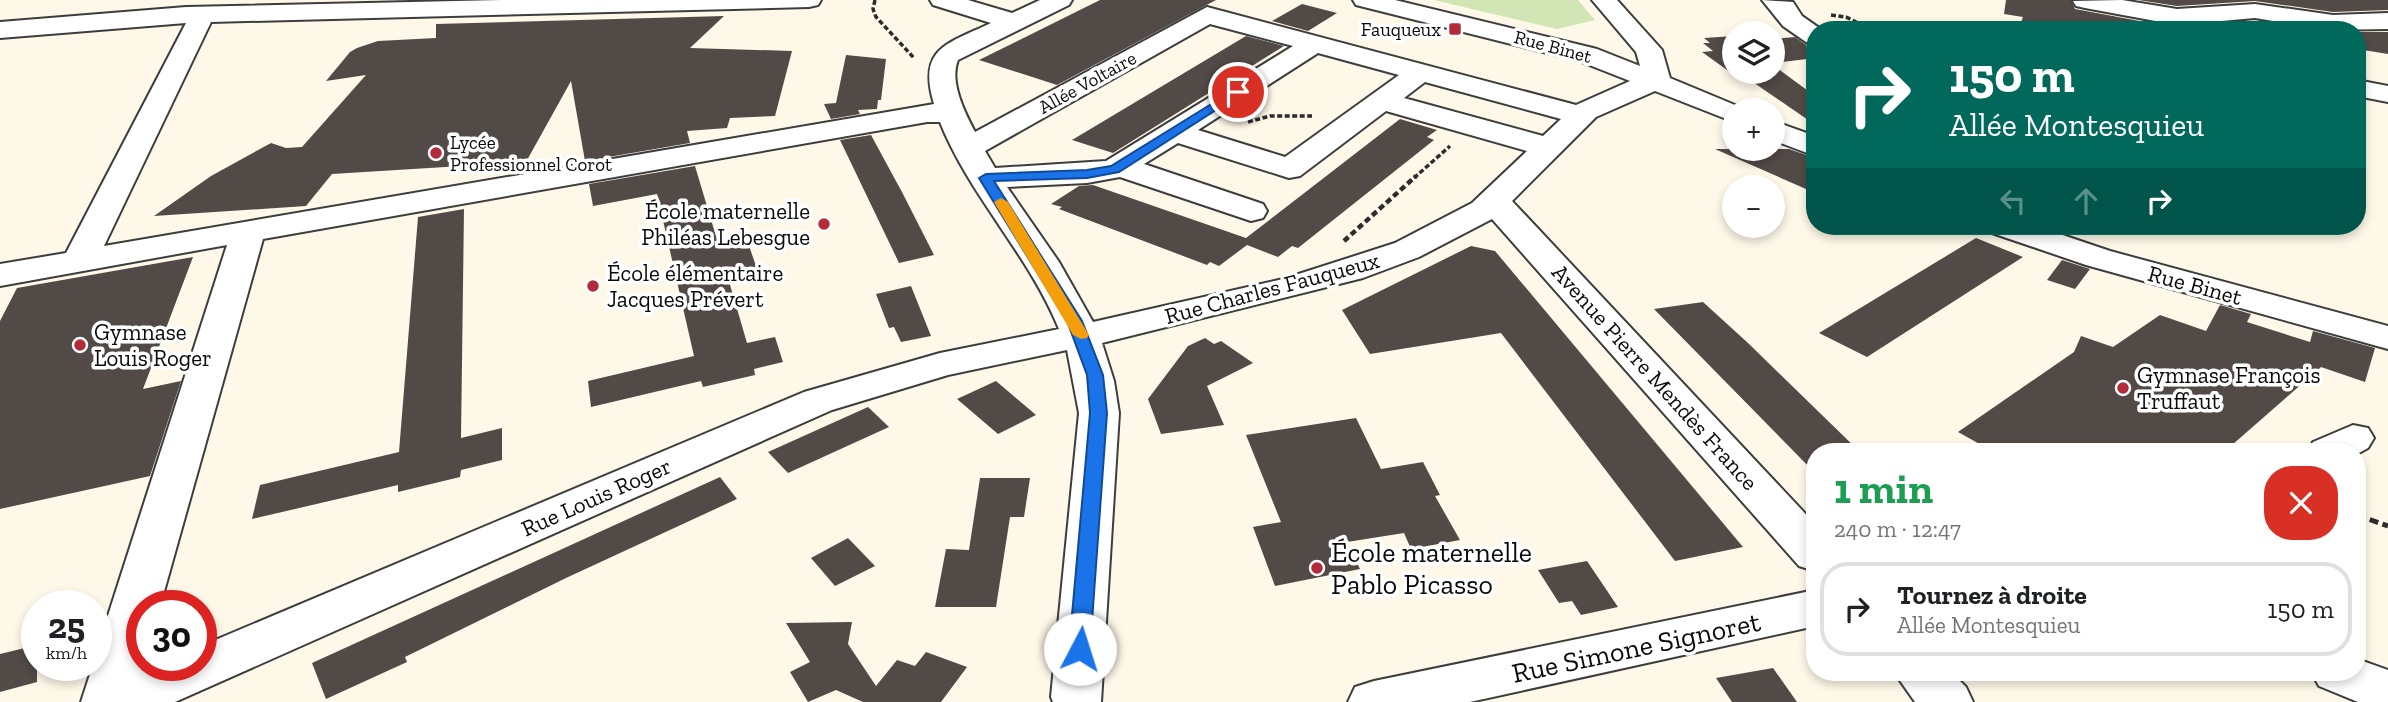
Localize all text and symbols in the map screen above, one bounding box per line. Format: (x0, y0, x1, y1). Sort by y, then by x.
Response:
place label: Fauqueux (1361, 18, 1441, 41)
marker: Fauqueux (1447, 21, 1463, 37)
map controls (1722, 21, 1785, 238)
button: layers (1722, 21, 1785, 84)
street label: Rue Binet (1512, 25, 1594, 68)
street label: Allée Voltaire (1034, 46, 1140, 119)
text: 150 m (1949, 46, 2075, 105)
icon: right (1834, 49, 1925, 140)
pin (1208, 62, 1268, 122)
icon: arrive (1219, 73, 1257, 111)
button: + (1722, 98, 1785, 161)
text: Allée Montesquieu (1949, 106, 2204, 144)
place label: Lycée Professionnel Corot (450, 131, 612, 176)
marker: Lycée Professionnel Corot (428, 145, 444, 161)
button: − (1722, 175, 1785, 238)
icon: left (1994, 182, 2032, 220)
icon: ahead (2067, 182, 2105, 220)
icon: right (2140, 182, 2178, 220)
place label: École maternelle Philéas Lebesgue (641, 197, 810, 251)
marker: École maternelle Philéas Lebesgue (816, 216, 832, 232)
street label: Rue Charles Fauqueux (1162, 246, 1383, 330)
street label: Avenue Pierre Mendès France (1546, 258, 1764, 496)
place label: École élémentaire Jacques Prévert (607, 259, 783, 313)
street label: Rue Binet (2145, 259, 2245, 311)
marker: École élémentaire Jacques Prévert (585, 278, 601, 294)
place label: Gymnase Louis Roger (94, 318, 212, 372)
marker: Gymnase Louis Roger (72, 337, 88, 353)
place label: Gymnase François Truffaut (2137, 361, 2321, 415)
marker: Gymnase François Truffaut (2115, 380, 2131, 396)
street label: Rue Louis Roger (517, 451, 675, 543)
text: 1 min (1834, 463, 1933, 514)
button: close (2264, 466, 2338, 540)
text: 240 m · 12:47 (1834, 515, 1961, 543)
place label: École maternelle Pablo Picasso (1331, 536, 1532, 601)
marker: École maternelle Pablo Picasso (1309, 560, 1325, 576)
text: Tournez à droite (1897, 579, 2087, 611)
speed limit sign: 30 (126, 590, 217, 681)
icon: right (1838, 590, 1876, 628)
text: 150 m (2267, 593, 2334, 625)
text: 25 (48, 605, 85, 647)
street label: Rue Simone Signoret (1509, 605, 1764, 690)
text: Allée Montesquieu (1897, 611, 2080, 639)
position arrow (1043, 612, 1117, 686)
text: km/h (46, 642, 87, 664)

